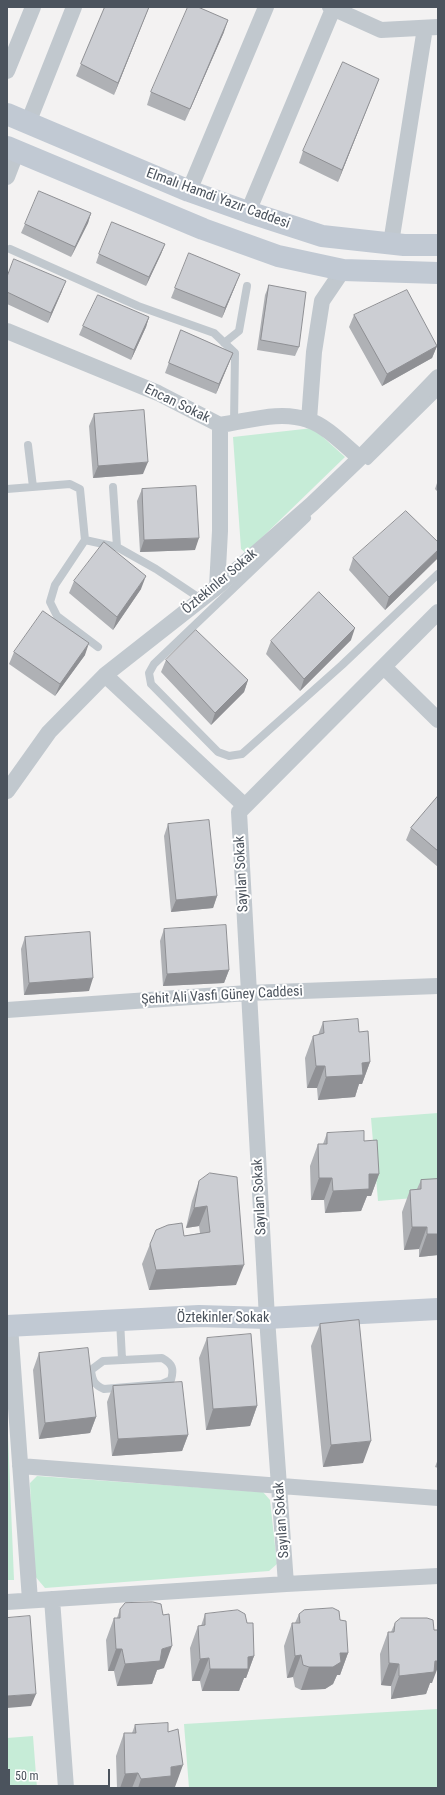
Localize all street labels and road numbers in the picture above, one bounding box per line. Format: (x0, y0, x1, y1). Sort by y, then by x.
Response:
street label: Elmalı Hamdi Yazır Caddesi (144, 165, 292, 233)
street label: Encan Sokak (142, 381, 212, 427)
street label: Öztekinler Sokak (179, 546, 261, 618)
street label: Sayılan Sokak (232, 835, 252, 913)
street label: Şehit Ali Vasfi Güney Caddesi (141, 983, 303, 1009)
street label: Sayılan Sokak (250, 1158, 270, 1236)
street label: Öztekinler Sokak (177, 1310, 269, 1326)
street label: Sayılan Sokak (271, 1481, 293, 1559)

